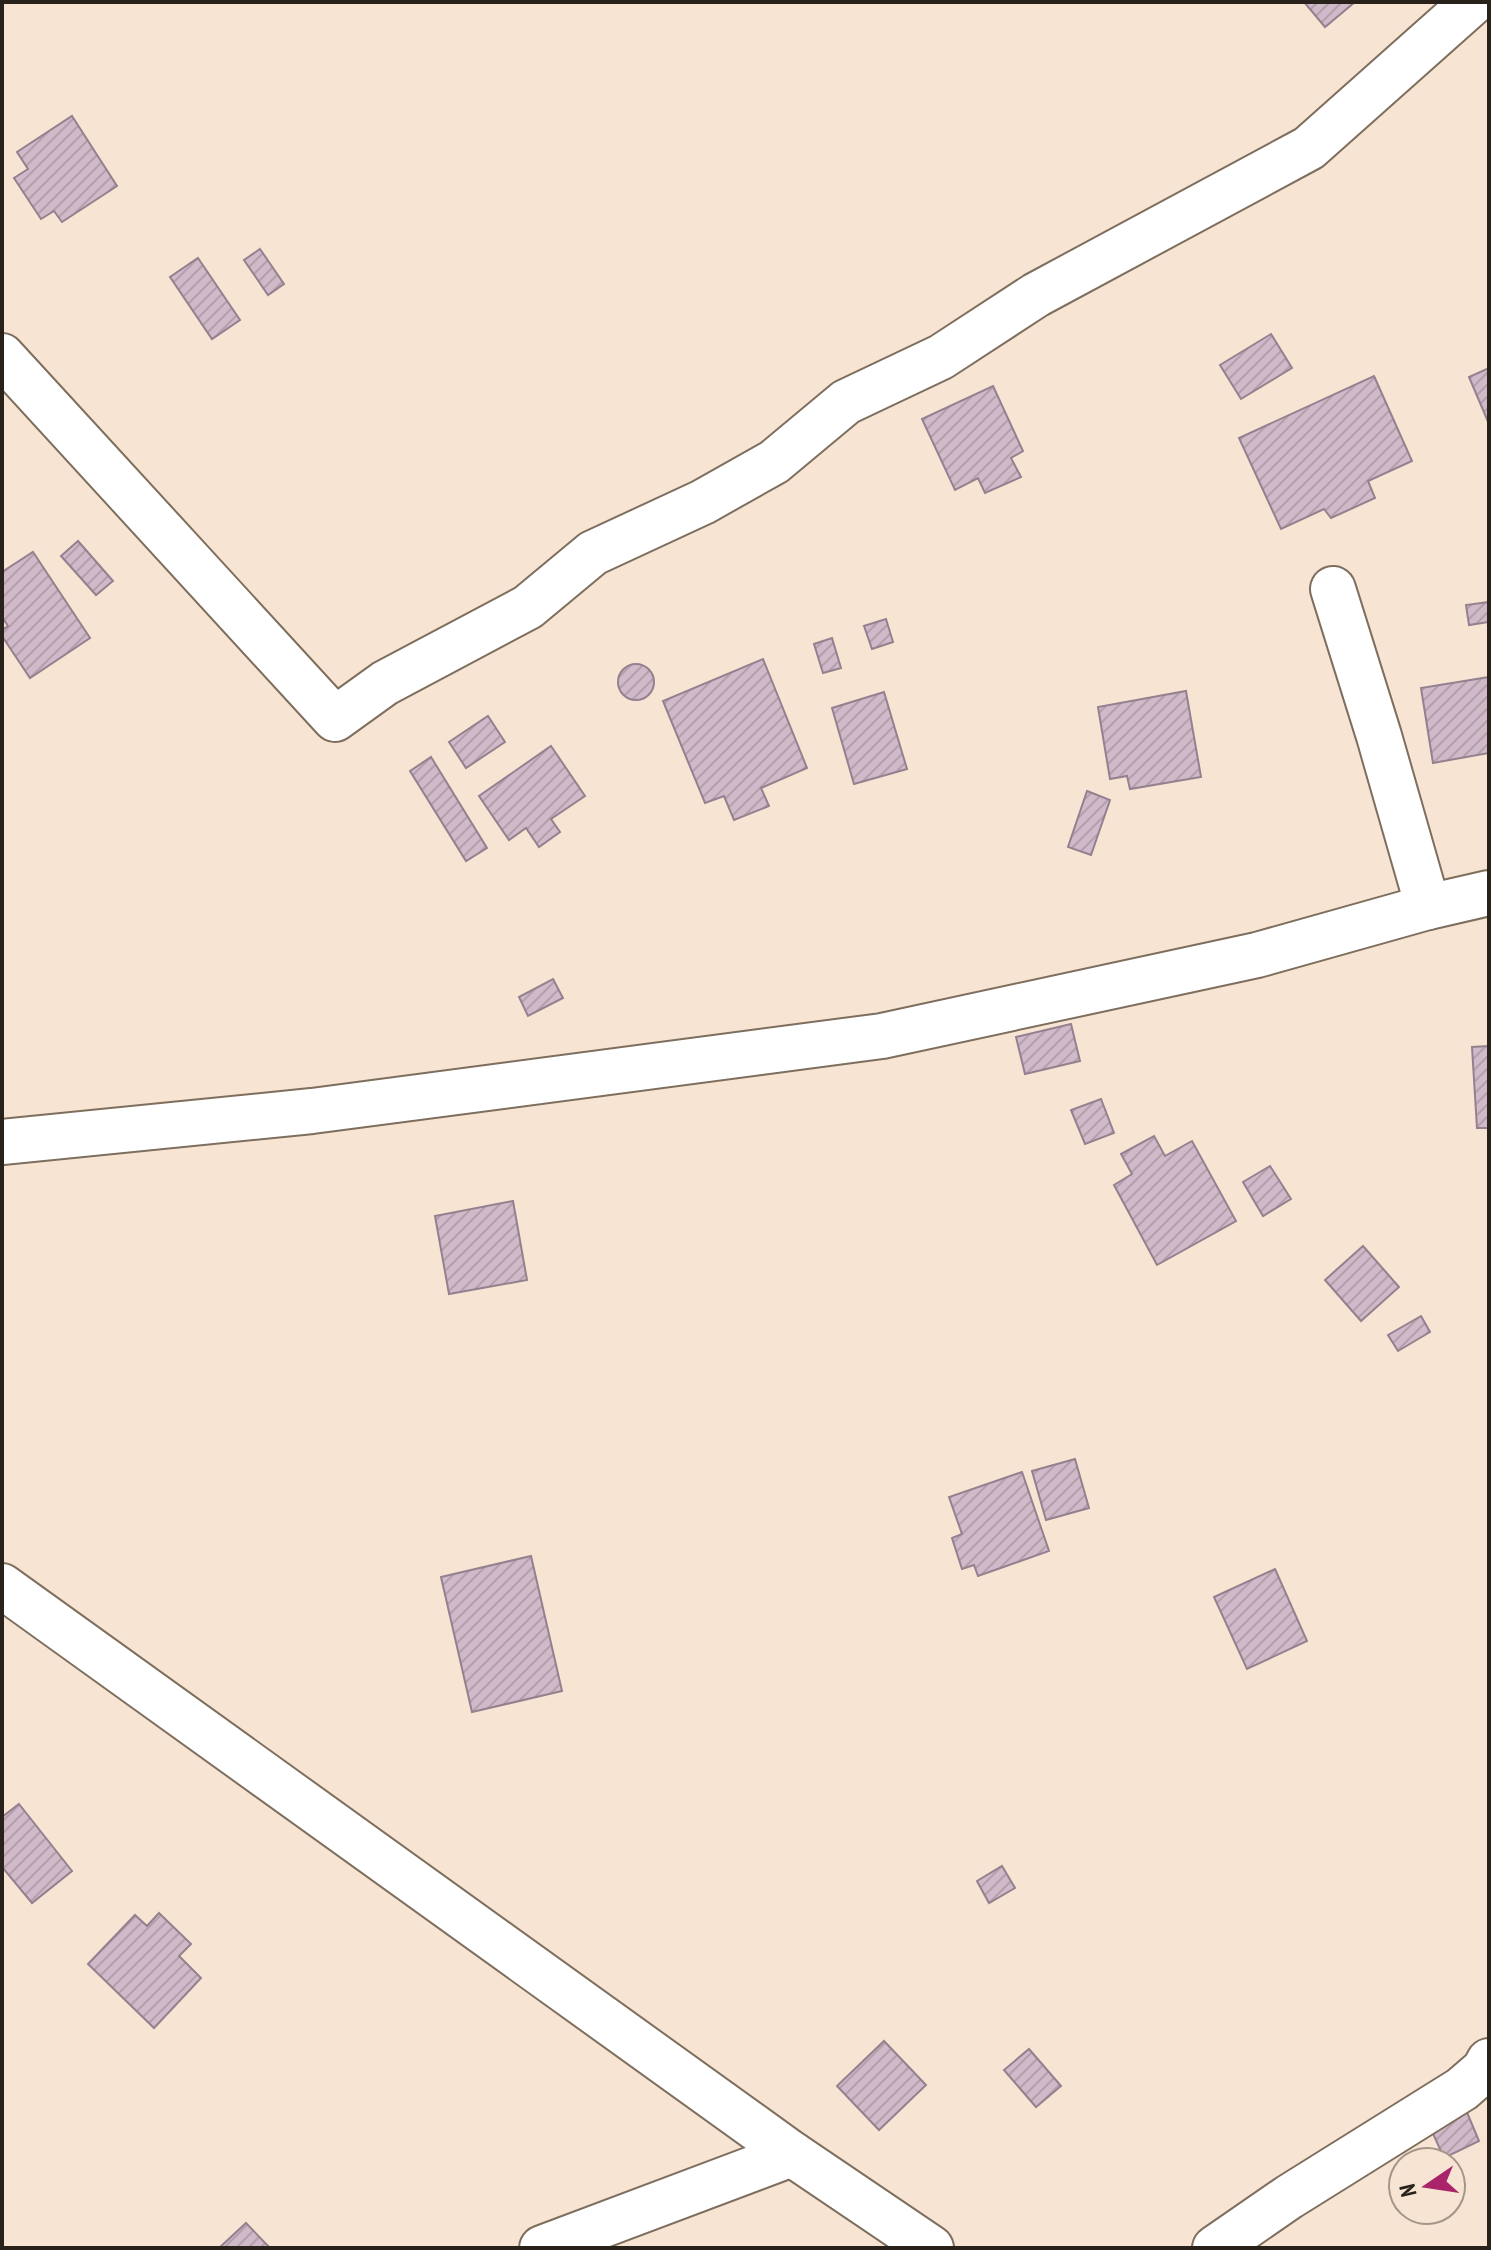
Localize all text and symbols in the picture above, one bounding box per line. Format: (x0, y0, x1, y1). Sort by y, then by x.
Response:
north arrow (1387, 2146, 1467, 2226)
text: N (1393, 2182, 1422, 2199)

